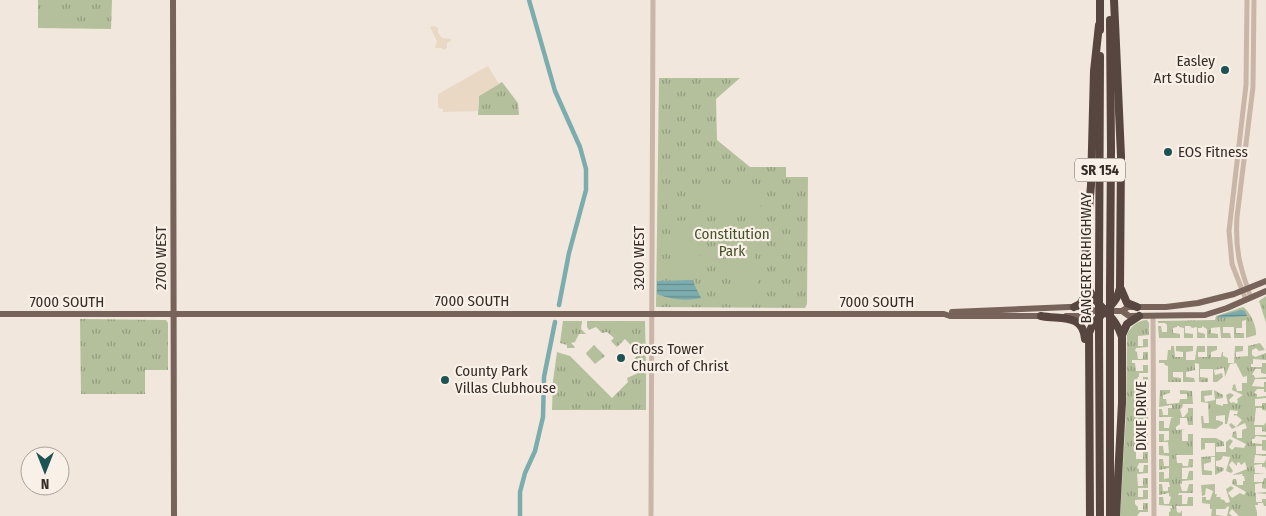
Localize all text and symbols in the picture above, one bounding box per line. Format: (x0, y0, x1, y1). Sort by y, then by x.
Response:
place label: Easley Art Studio (1154, 52, 1215, 87)
marker: Easley Art Studio (1219, 64, 1231, 76)
place label: EOS Fitness (1178, 143, 1248, 161)
marker: EOS Fitness (1162, 146, 1174, 158)
road number: SR 154 (1075, 158, 1125, 182)
street label: BANGERTER HIGHWAY (1077, 192, 1095, 323)
park label: Constitution Park (694, 225, 770, 260)
street label: 2700 WEST (152, 226, 170, 290)
street label: 3200 WEST (630, 226, 648, 290)
street label: 7000 SOUTH (435, 292, 509, 310)
street label: 7000 SOUTH (30, 293, 104, 311)
street label: 7000 SOUTH (840, 293, 914, 311)
place label: Cross Tower Church of Christ (631, 340, 729, 375)
marker: Cross Tower Church of Christ (615, 352, 627, 364)
place label: County Park Villas Clubhouse (455, 362, 556, 397)
marker: County Park Villas Clubhouse (439, 374, 451, 386)
street label: DIXIE DRIVE (1132, 381, 1150, 451)
north arrow (20, 446, 70, 496)
text: N (41, 475, 49, 492)

